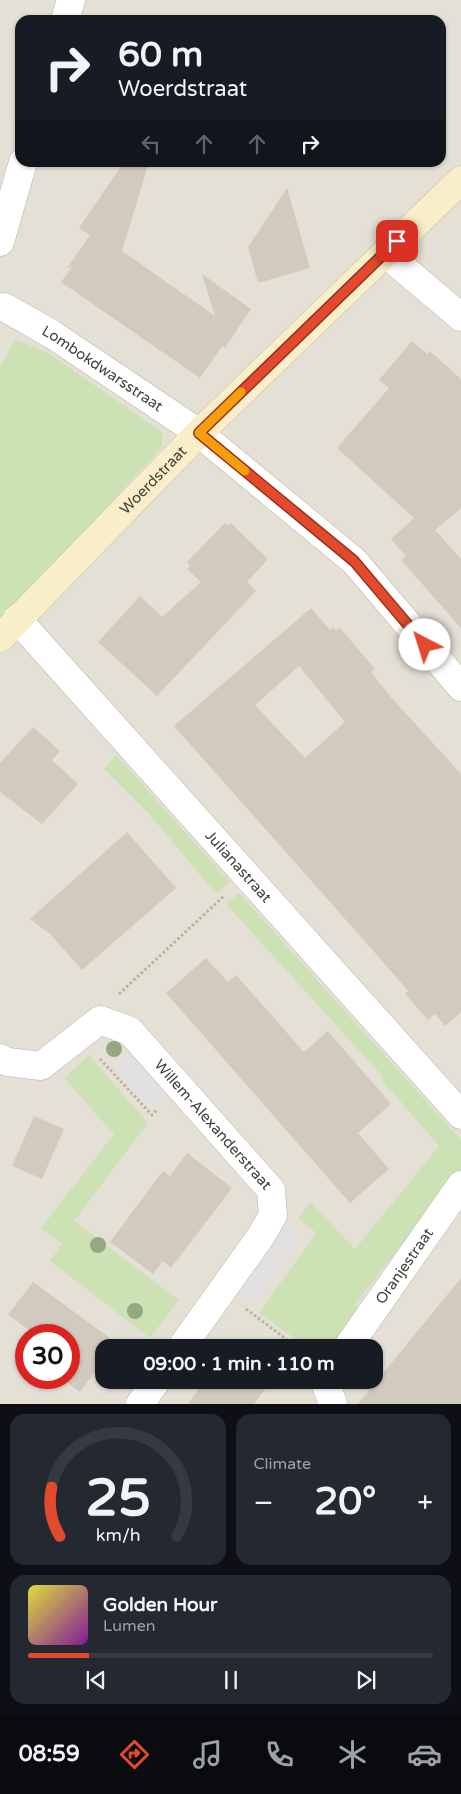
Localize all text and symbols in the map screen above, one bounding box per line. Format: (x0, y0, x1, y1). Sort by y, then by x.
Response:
text: 60 m (118, 34, 203, 76)
icon: right (35, 35, 100, 100)
text: Woerdstraat (118, 76, 247, 102)
icon: left (137, 130, 165, 158)
icon: ahead (190, 130, 218, 158)
icon: ahead (243, 130, 271, 158)
icon: right (296, 130, 324, 158)
pin (376, 220, 418, 262)
icon: arrive (383, 227, 411, 255)
street label: Lombokdwarsstraat (39, 322, 167, 415)
street label: Woerdstraat (116, 442, 191, 518)
position arrow (398, 618, 450, 670)
street label: Julianastraat (201, 827, 276, 906)
street label: Willem-Alexanderstraat (150, 1056, 276, 1194)
street label: Oranjestraat (372, 1224, 437, 1308)
speed limit sign: 30 (15, 1324, 80, 1389)
text: 09:00 · 1 min · 110 m (143, 1353, 335, 1375)
text: Climate (254, 1454, 311, 1474)
text: 25 (85, 1467, 150, 1530)
text: 20° (314, 1479, 376, 1525)
text: − (254, 1486, 273, 1520)
text: + (417, 1486, 433, 1520)
text: km/h (95, 1525, 140, 1546)
text: Golden Hour (103, 1594, 217, 1616)
text: Lumen (103, 1616, 155, 1636)
icon: previous (82, 1666, 110, 1694)
icon: pause (217, 1666, 245, 1694)
icon: next (352, 1666, 380, 1694)
icon: directions (117, 1737, 152, 1772)
icon: music (190, 1737, 225, 1772)
icon: phone (262, 1737, 297, 1772)
icon: climate (335, 1737, 370, 1772)
icon: car (407, 1737, 442, 1772)
text: 08:59 (19, 1741, 80, 1767)

